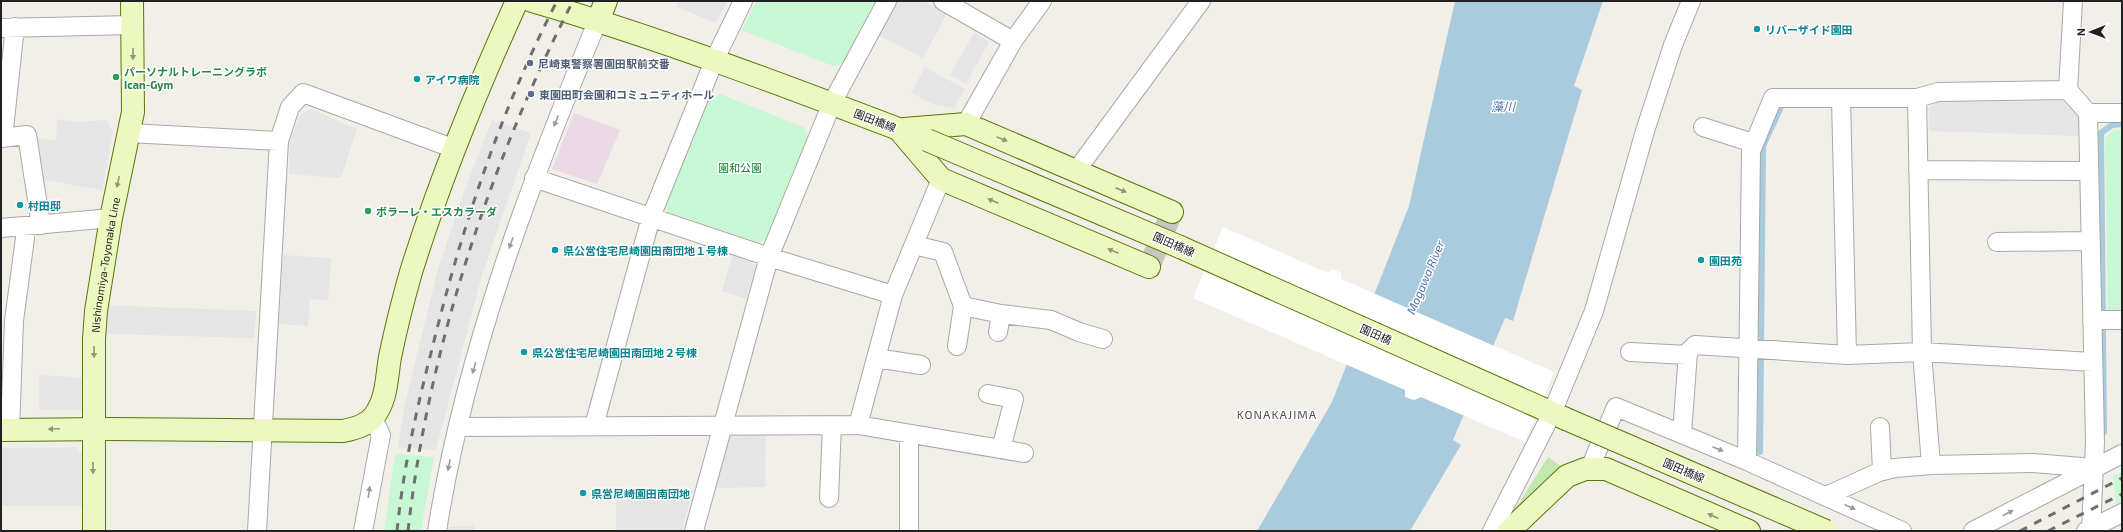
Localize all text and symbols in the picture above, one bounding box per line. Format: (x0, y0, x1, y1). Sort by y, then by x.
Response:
north arrow (2071, 12, 2111, 52)
place label: リバーザイド園田 (1765, 23, 1853, 36)
marker: リバーザイド園田 (1752, 24, 1762, 34)
text: N (2074, 28, 2087, 36)
one-way arrow (130, 48, 136, 61)
place label: 尼崎東警察署園田駅前交番 (538, 57, 670, 70)
marker: 尼崎東警察署園田駅前交番 (525, 58, 535, 68)
place label: パーソナルトレーニングラボ Ican-Gym (124, 65, 267, 92)
marker: パーソナルトレーニングラボ Ican-Gym (111, 72, 121, 82)
place label: アイワ病院 (425, 73, 479, 86)
marker: アイワ病院 (412, 74, 422, 84)
place label: 東園田町会園和コミュニティホール (539, 88, 714, 101)
marker: 東園田町会園和コミュニティホール (526, 89, 536, 99)
water label: 藻川 (1491, 99, 1517, 113)
street label: 園田橋線 (852, 106, 898, 134)
one-way arrow (553, 115, 559, 126)
one-way arrow (996, 136, 1007, 142)
park label: 園和公園 (718, 161, 762, 174)
one-way arrow (115, 176, 121, 189)
one-way arrow (1116, 187, 1127, 193)
street label: Nishinomiya-Toyonaka Line (88, 196, 122, 333)
one-way arrow (987, 197, 999, 203)
place label: 村田邸 (28, 199, 61, 212)
marker: 村田邸 (15, 200, 25, 210)
place label: ボラーレ・エスカラーダ (376, 205, 497, 218)
marker: ボラーレ・エスカラーダ (363, 206, 373, 216)
street label: 園田橋線 (1151, 229, 1197, 259)
one-way arrow (508, 237, 514, 249)
water label: Mogawa River (1403, 238, 1447, 316)
place label: 県公営住宅尼崎園田南団地１号棟 (563, 244, 728, 257)
marker: 県公営住宅尼崎園田南団地１号棟 (550, 245, 560, 255)
one-way arrow (1106, 248, 1118, 254)
place label: 園田苑 (1709, 254, 1742, 267)
marker: 園田苑 (1696, 255, 1706, 265)
street label: 園田橋 (1358, 321, 1394, 347)
one-way arrow (91, 346, 97, 359)
place label: 県公営住宅尼崎園田南団地２号棟 (532, 346, 697, 359)
marker: 県公営住宅尼崎園田南団地２号棟 (519, 347, 529, 357)
one-way arrow (471, 362, 477, 374)
district label: KONAKAJIMA (1237, 407, 1317, 421)
one-way arrow (47, 426, 60, 432)
one-way arrow (1713, 447, 1725, 453)
street label: 園田橋線 (1661, 455, 1707, 485)
one-way arrow (445, 458, 451, 471)
one-way arrow (90, 462, 96, 475)
one-way arrow (366, 486, 372, 499)
place label: 県営尼崎園田南団地 (591, 487, 690, 500)
marker: 県営尼崎園田南団地 (578, 488, 588, 498)
one-way arrow (1844, 504, 1856, 511)
one-way arrow (2002, 510, 2014, 516)
one-way arrow (1706, 512, 1718, 518)

